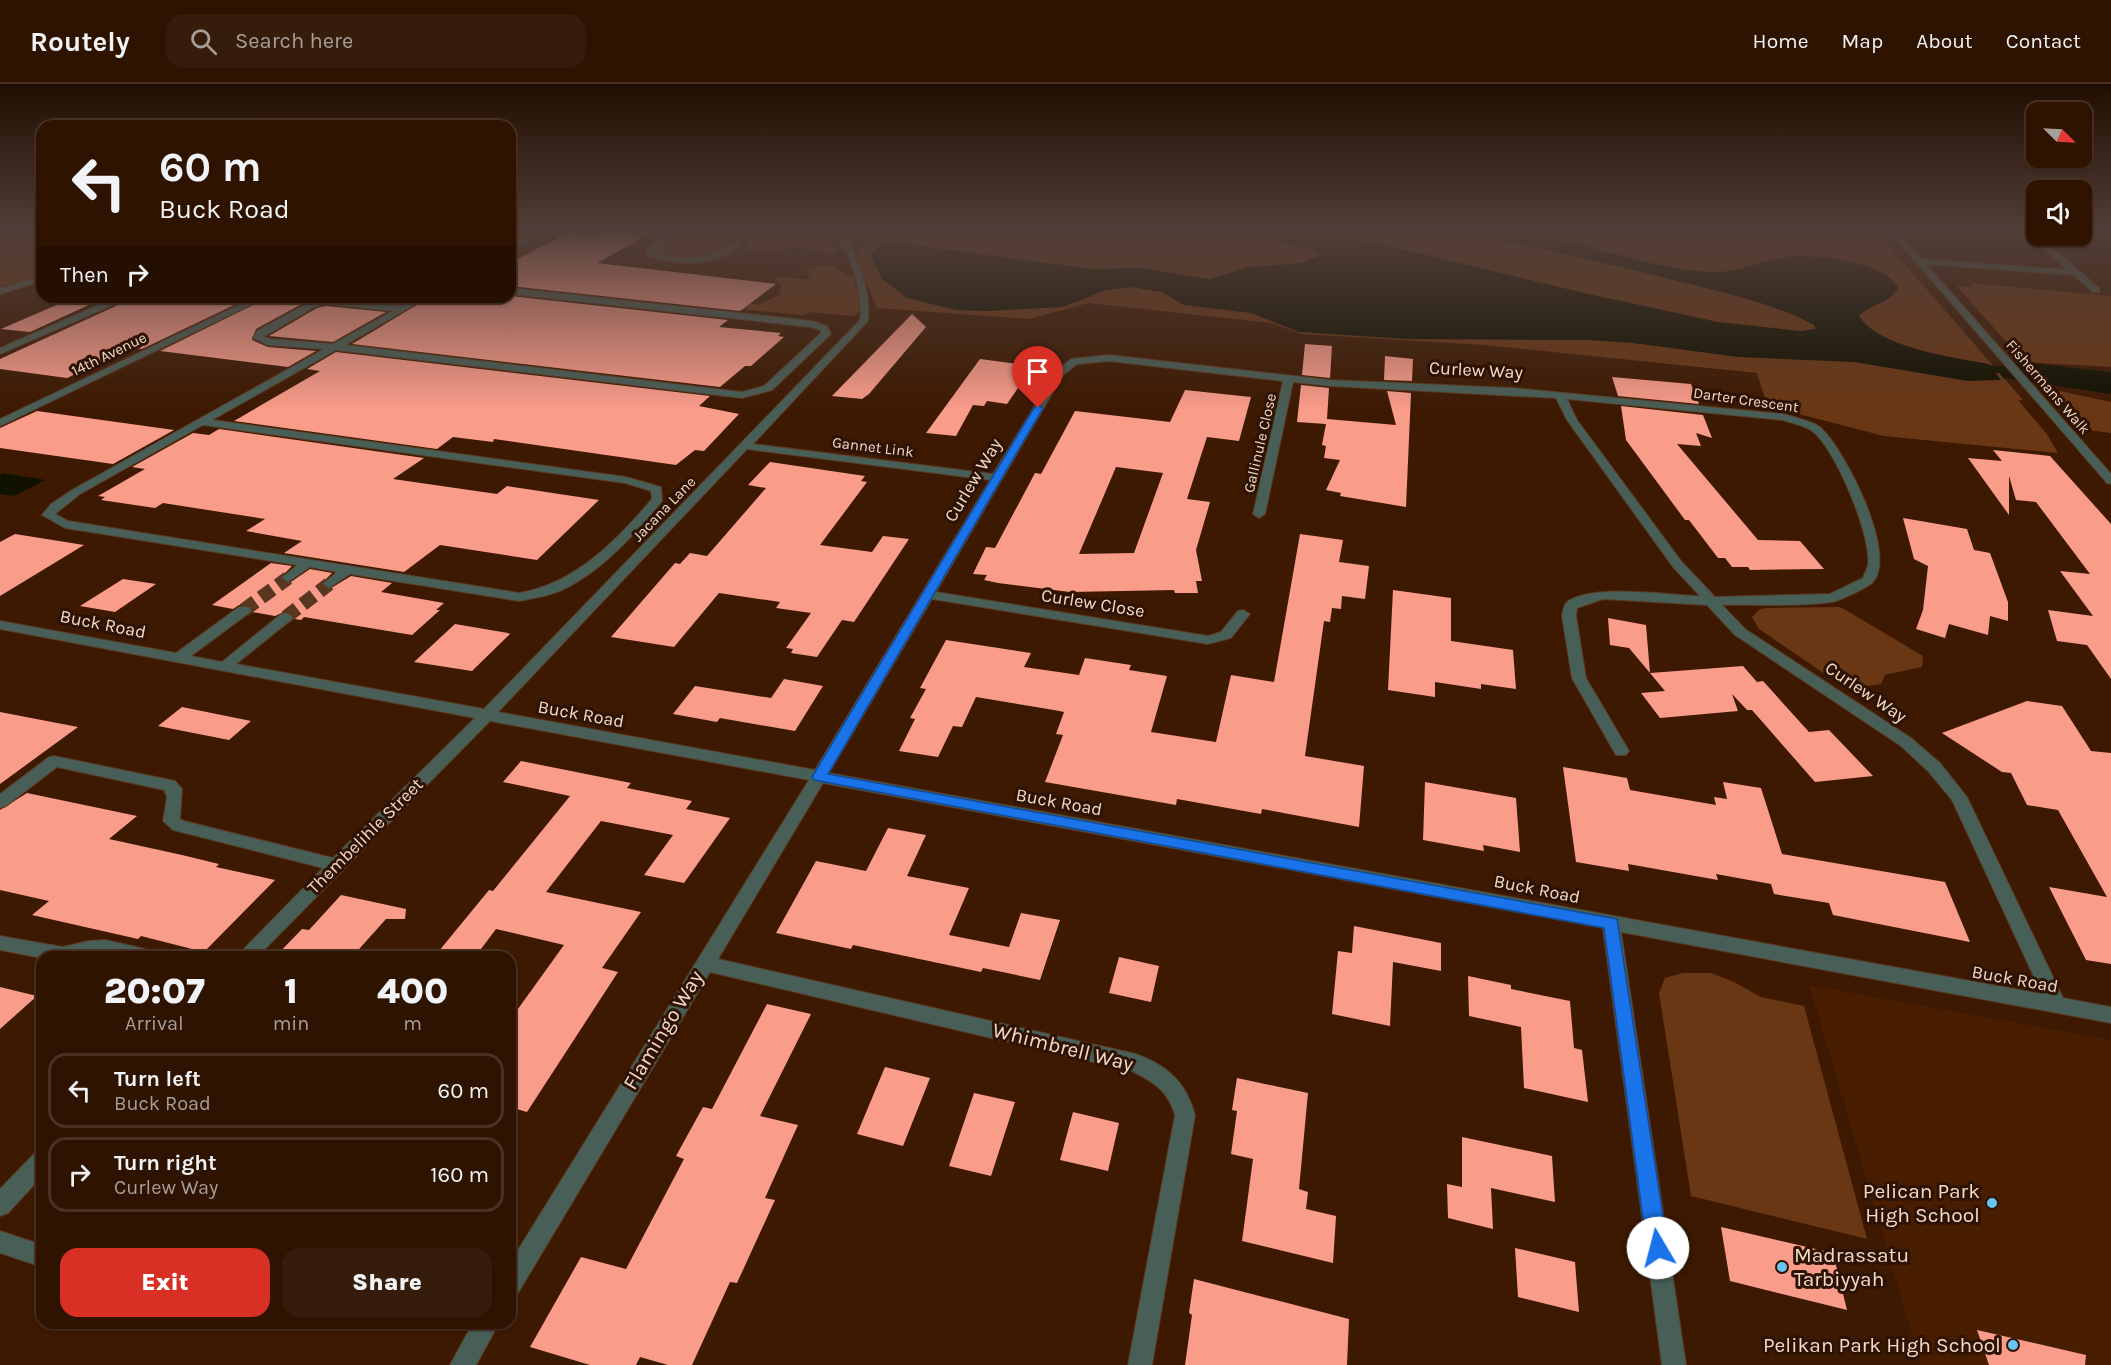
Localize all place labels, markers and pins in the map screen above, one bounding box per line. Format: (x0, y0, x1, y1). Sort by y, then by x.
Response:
pin (1012, 346, 1063, 408)
place label: Pelican Park High School (1863, 1179, 1980, 1227)
marker: Pelican Park High School (1985, 1196, 1999, 1210)
place label: Madrassatu Tarbiyyah (1794, 1243, 1909, 1291)
marker: Madrassatu Tarbiyyah (1775, 1260, 1789, 1274)
place label: Pelikan Park High School (1763, 1333, 2001, 1357)
marker: Pelikan Park High School (2006, 1338, 2020, 1352)

